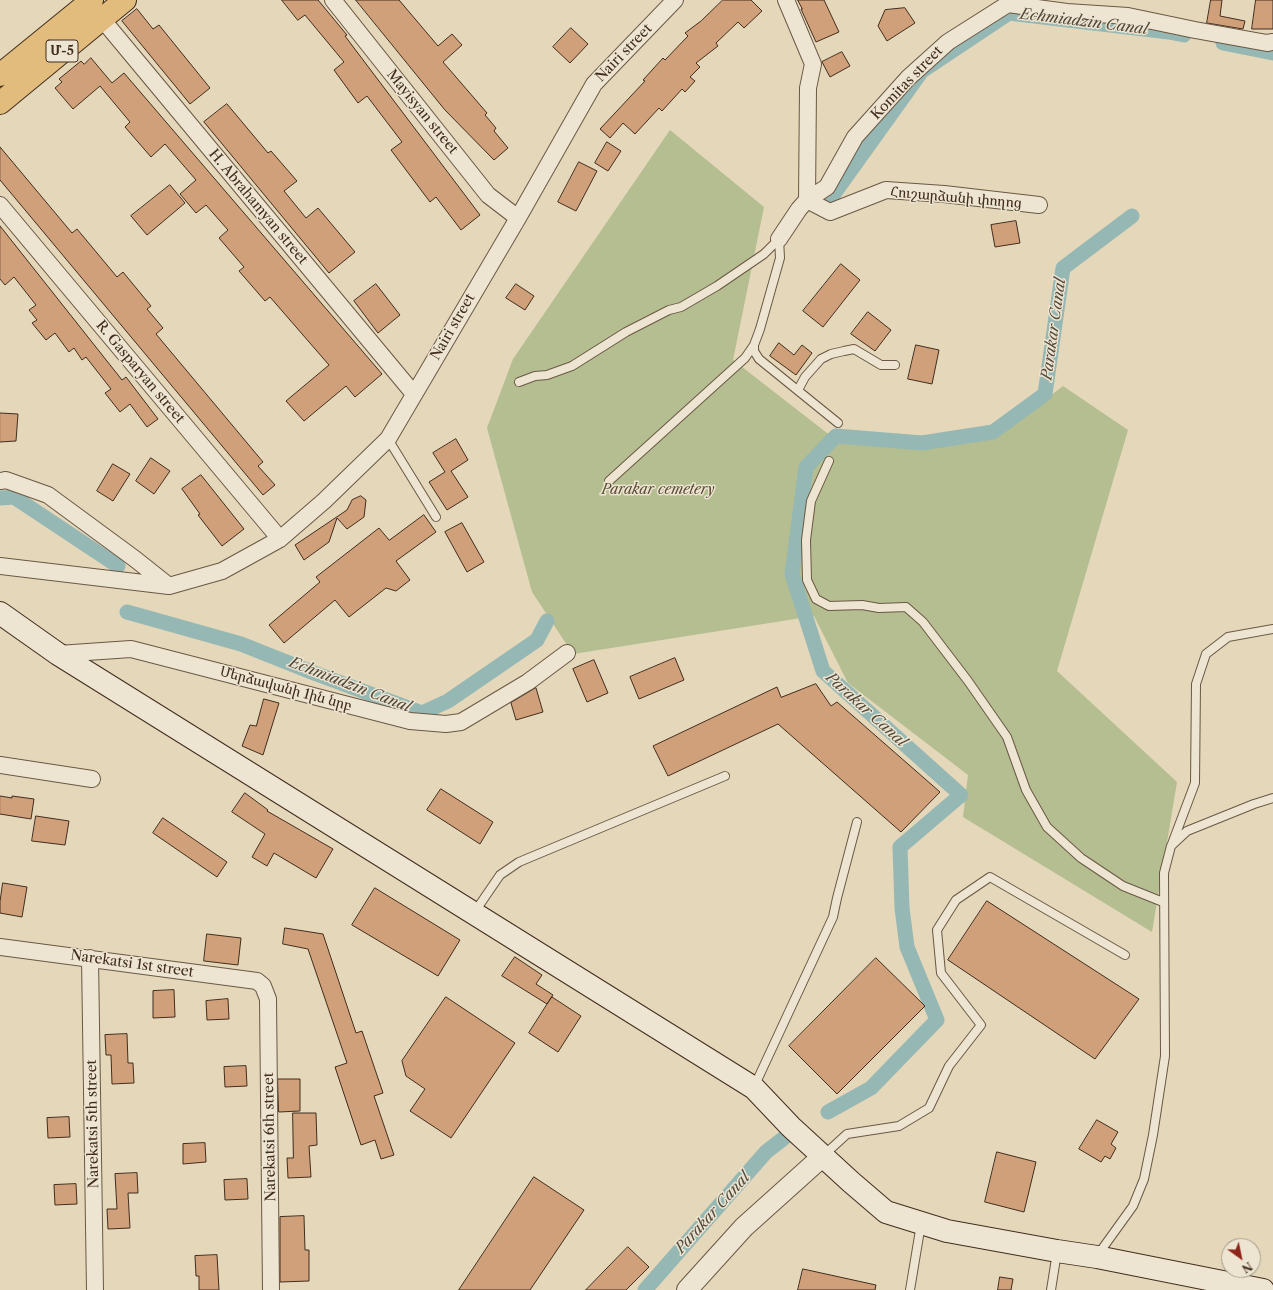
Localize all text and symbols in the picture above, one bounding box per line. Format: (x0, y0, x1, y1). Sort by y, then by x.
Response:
water label: Echmiadzin Canal (1019, 5, 1149, 39)
street label: Nairi street (592, 21, 656, 85)
road number: Մ-5 (46, 40, 78, 62)
street label: Komitas street (868, 43, 946, 123)
street label: Mayisyan street (383, 66, 461, 158)
street label: H. Abrahamyan street (205, 146, 311, 268)
street label: Հուշարձանի փողոց (890, 184, 1022, 212)
water label: Parakar Canal (1038, 277, 1070, 381)
street label: Nairi street (427, 291, 479, 363)
street label: R. Gasparyan street (92, 317, 188, 427)
park label: Parakar cemetery (602, 482, 714, 498)
water label: Echmiadzin Canal (287, 654, 413, 716)
street label: Մերձավանի 1ին նրբ (218, 663, 354, 715)
water label: Parakar Canal (822, 669, 910, 751)
street label: Narekatsi 1st street (69, 947, 195, 981)
street label: Narekatsi 5th street (83, 1060, 103, 1188)
street label: Narekatsi 6th street (260, 1072, 280, 1202)
water label: Parakar Canal (672, 1169, 754, 1257)
north arrow (1221, 1238, 1261, 1278)
text: N (1239, 1259, 1255, 1276)

